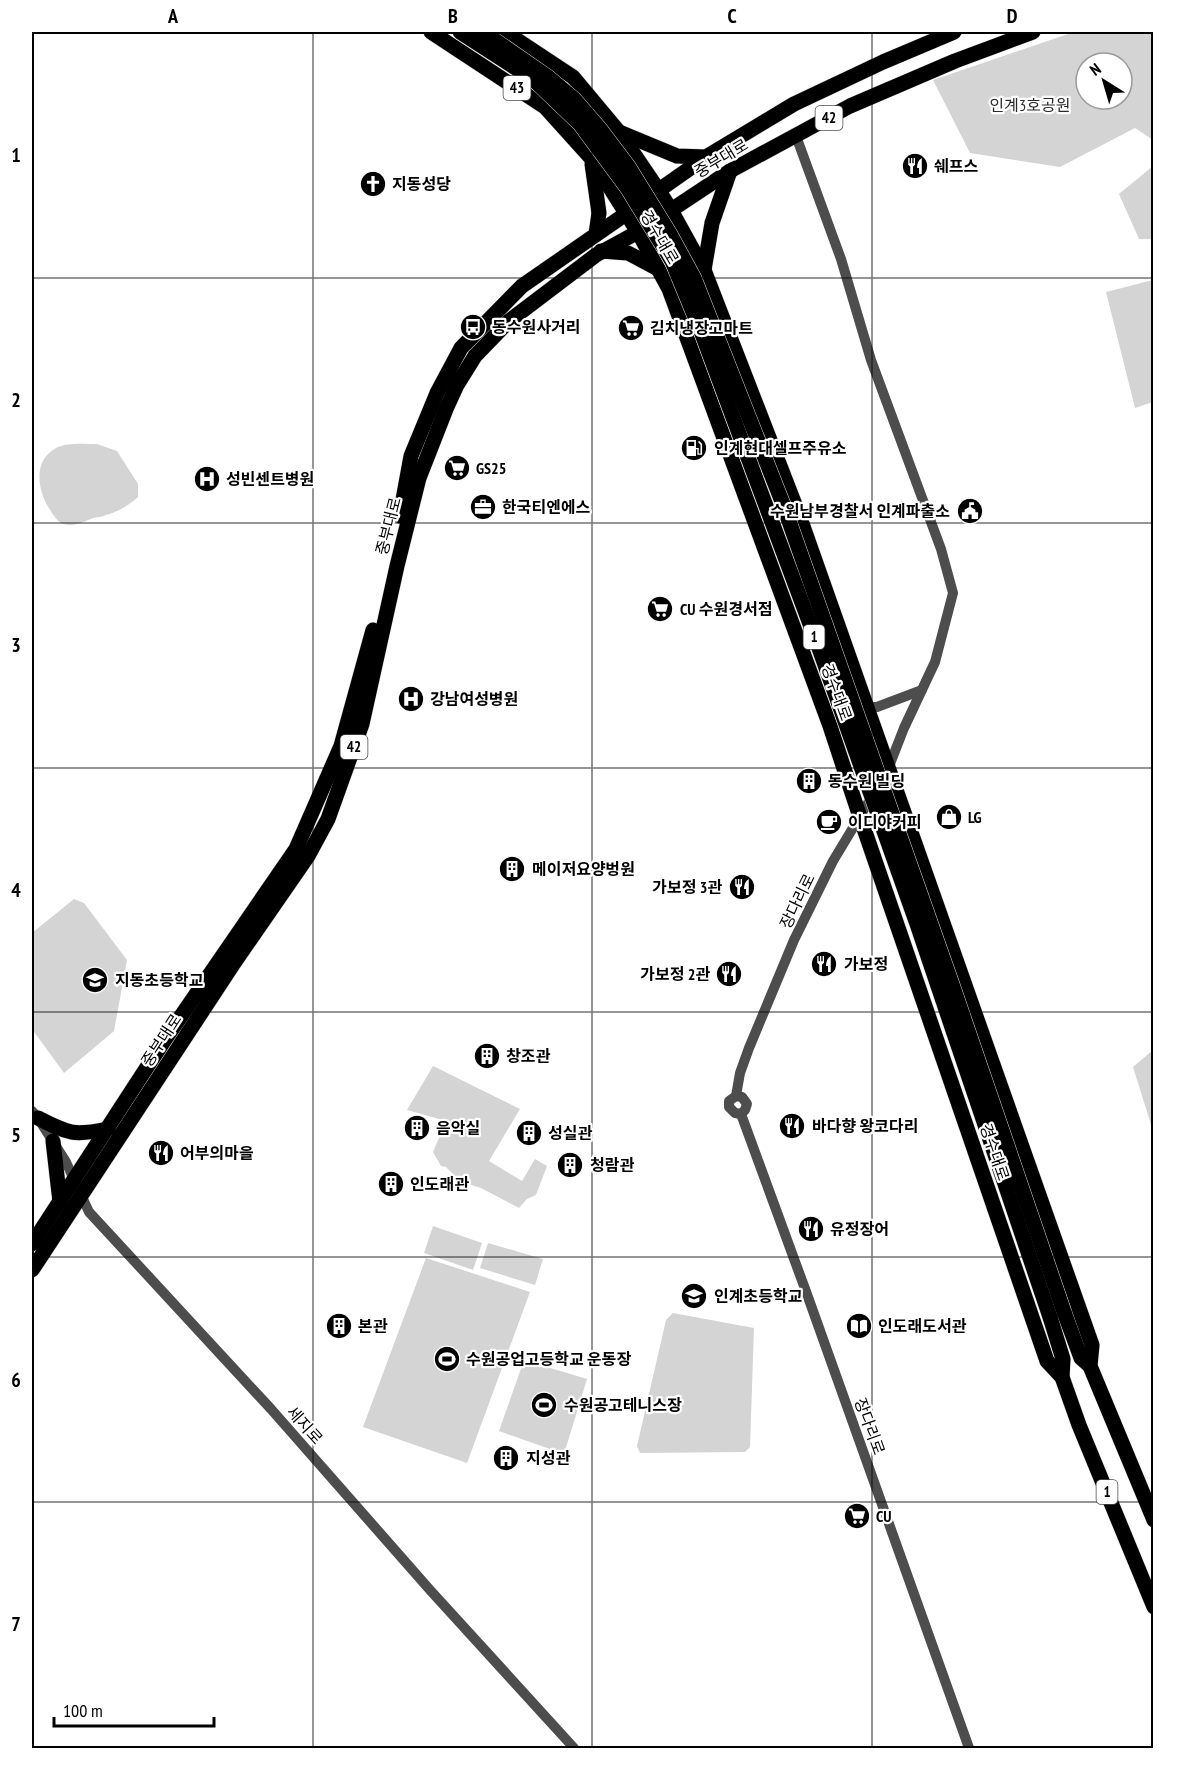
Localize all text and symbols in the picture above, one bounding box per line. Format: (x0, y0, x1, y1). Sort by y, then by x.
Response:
text: A (167, 3, 179, 29)
text: B (448, 3, 458, 29)
text: C (727, 3, 737, 29)
text: D (1007, 3, 1018, 29)
north arrow (1074, 51, 1134, 111)
text: N (1086, 58, 1104, 80)
road number: 43 (504, 76, 530, 100)
park label: 인계3호공원 (990, 95, 1070, 115)
road number: 42 (816, 106, 842, 130)
street label: 중부대로 (691, 134, 752, 182)
text: 1 (11, 142, 21, 168)
restaurant icon: 쉐프스 (900, 151, 930, 181)
place label: 쉐프스 (934, 156, 978, 176)
church icon: 지동성당 (358, 169, 388, 199)
place label: 지동성당 (392, 174, 451, 194)
street label: 경수대로 (637, 206, 684, 268)
bus stop icon: 동수원사거리 (458, 312, 488, 342)
supermarket icon: 김치냉장고마트 (616, 313, 646, 343)
place label: 동수원사거리 (492, 317, 580, 337)
place label: 김치냉장고마트 (650, 318, 753, 338)
text: 2 (11, 387, 21, 413)
fuel station icon: 인계현대셀프주유소 (679, 433, 709, 463)
place label: 인계현대셀프주유소 (714, 438, 847, 458)
supermarket icon: GS25 (442, 453, 472, 483)
place label: GS25 (476, 458, 506, 478)
hospital icon: 성빈센트병원 (192, 464, 222, 494)
place label: 성빈센트병원 (226, 469, 314, 489)
office icon: 한국티엔에스 (468, 492, 498, 522)
street label: 중부대로 (371, 495, 405, 557)
public building icon: 수원남부경찰서 인계파출소 (955, 496, 985, 526)
place label: 한국티엔에스 (502, 497, 591, 517)
place label: 수원남부경찰서 인계파출소 (770, 501, 950, 521)
supermarket icon: CU 수원경서점 (645, 594, 675, 624)
place label: CU 수원경서점 (680, 599, 772, 619)
road number: 1 (804, 625, 824, 649)
text: 3 (11, 632, 21, 658)
street label: 경수대로 (818, 661, 857, 723)
hospital icon: 강남여성병원 (396, 684, 426, 714)
place label: 강남여성병원 (430, 689, 518, 709)
road number: 42 (340, 735, 368, 759)
building icon: 동수원 빌딩 (794, 766, 824, 796)
place label: 동수원 빌딩 (828, 771, 905, 791)
shop icon: LG (934, 802, 964, 832)
cafe icon: 이디야커피 (814, 807, 844, 837)
place label: LG (968, 807, 982, 827)
place label: 이디야커피 (848, 812, 922, 832)
building icon: 메이저요양벙원 (497, 854, 527, 884)
place label: 메이저요양벙원 (532, 859, 635, 879)
street label: 장다리로 (775, 870, 819, 932)
restaurant icon: 가보정 3관 (727, 872, 757, 902)
text: 4 (11, 877, 21, 903)
place label: 가보정 3관 (652, 877, 722, 897)
restaurant icon: 가보정 (809, 949, 839, 979)
place label: 가보정 (844, 954, 888, 974)
restaurant icon: 가보정 2관 (714, 959, 744, 989)
place label: 가보정 2관 (640, 964, 710, 984)
school or university icon: 지동초등학교 (80, 965, 110, 995)
place label: 지동초등학교 (115, 970, 204, 990)
street label: 중부대로 (137, 1010, 186, 1070)
building icon: 창조관 (472, 1041, 502, 1071)
place label: 창조관 (506, 1046, 550, 1066)
restaurant icon: 바다향 왕코다리 (777, 1111, 807, 1141)
building icon: 음악실 (402, 1113, 432, 1143)
place label: 바다향 왕코다리 (812, 1116, 918, 1136)
place label: 음악실 (436, 1118, 480, 1138)
building icon: 성실관 (514, 1118, 544, 1148)
street label: 경수대로 (976, 1121, 1014, 1183)
text: 5 (11, 1122, 21, 1148)
place label: 성실관 (548, 1123, 592, 1143)
restaurant icon: 어부의마을 (146, 1138, 176, 1168)
place label: 어부의마을 (180, 1143, 254, 1163)
building icon: 청람관 (555, 1150, 585, 1180)
place label: 청람관 (590, 1155, 634, 1175)
building icon: 인도래관 (376, 1169, 406, 1199)
place label: 인도래관 (410, 1174, 469, 1194)
restaurant icon: 유정장어 (796, 1214, 826, 1244)
place label: 유정장어 (830, 1219, 889, 1239)
school or university icon: 인계초등학교 (679, 1281, 709, 1311)
place label: 인계초등학교 (714, 1286, 803, 1306)
building icon: 본관 (324, 1311, 354, 1341)
library icon: 인도래도서관 (844, 1311, 874, 1341)
place label: 본관 (358, 1316, 388, 1336)
place label: 인도래도서관 (878, 1316, 967, 1336)
sports icon: 수원공업고등학교 운동장 (432, 1344, 462, 1374)
place label: 수원공업고등학교 운동장 (466, 1349, 631, 1369)
text: 6 (11, 1367, 21, 1393)
sports icon: 수원공고테니스장 (529, 1390, 559, 1420)
place label: 수원공고테니스장 (564, 1395, 682, 1415)
street label: 장다리로 (851, 1395, 890, 1457)
street label: 세지로 (283, 1402, 327, 1448)
building icon: 지성관 (491, 1443, 521, 1473)
place label: 지성관 (526, 1448, 570, 1468)
road number: 1 (1096, 1480, 1118, 1504)
supermarket icon: CU (842, 1501, 872, 1531)
place label: CU (876, 1506, 892, 1526)
text: 7 (11, 1611, 21, 1637)
scale bar (54, 1690, 214, 1728)
text: 100 m (63, 1699, 103, 1722)

